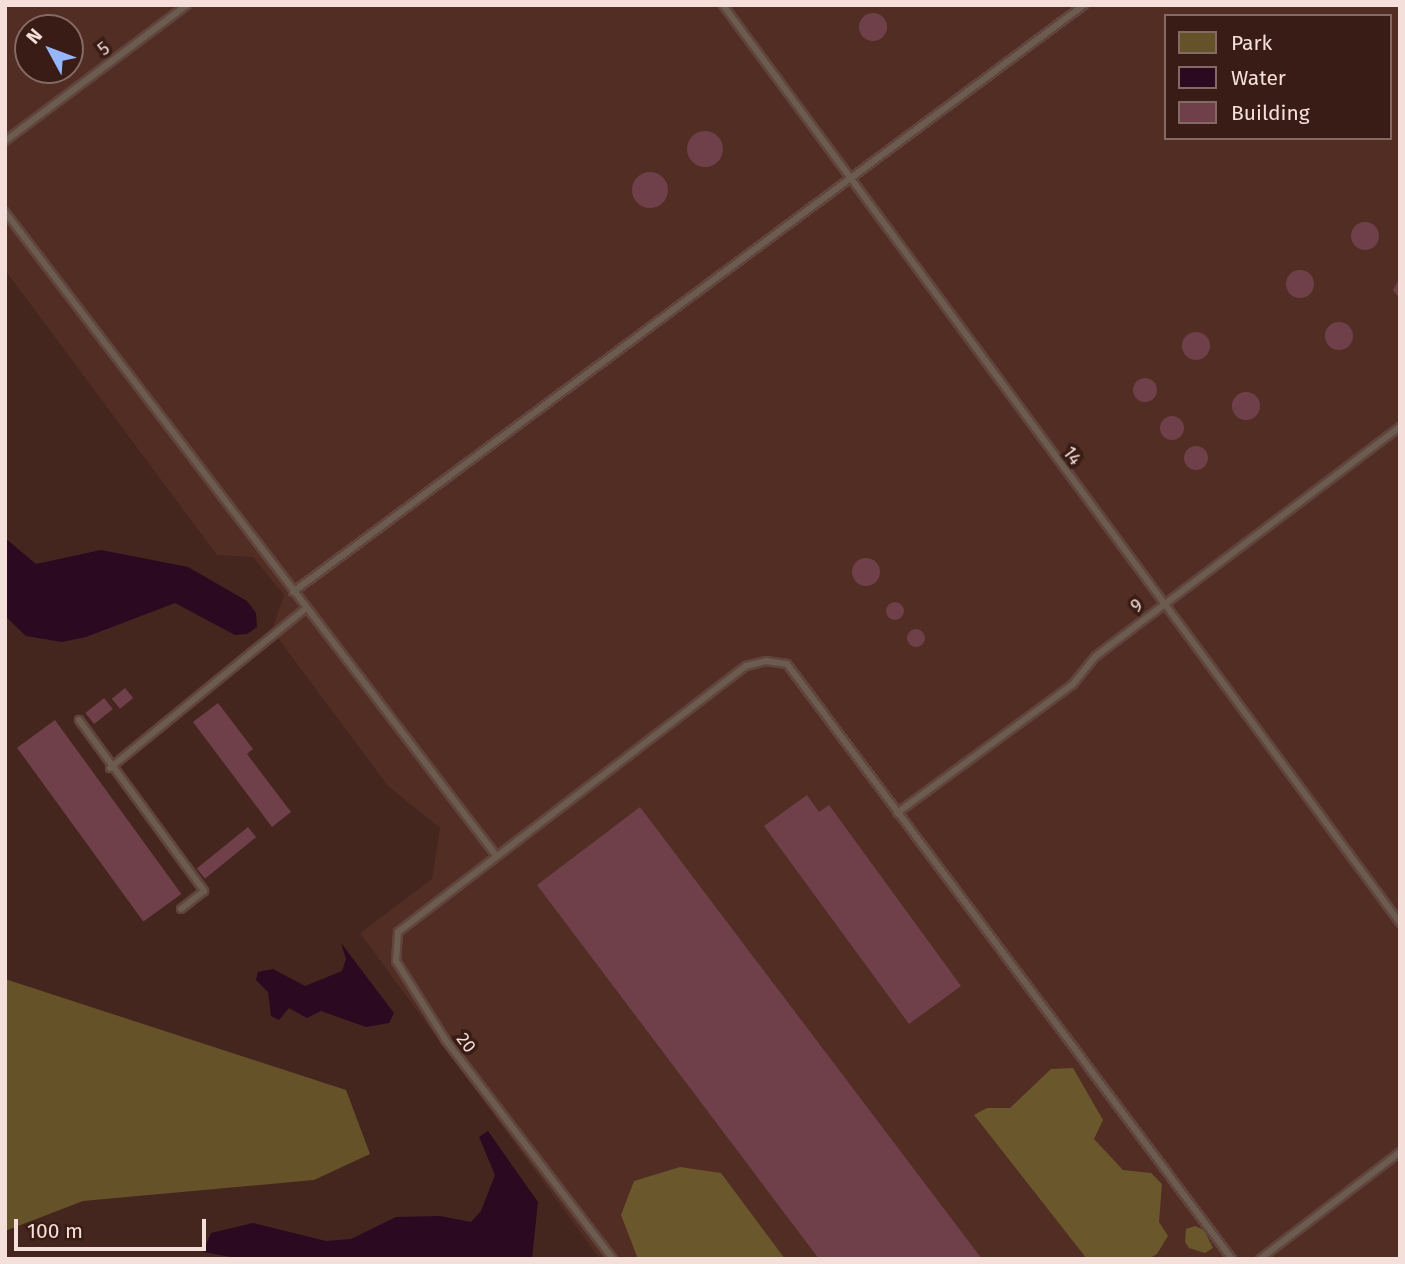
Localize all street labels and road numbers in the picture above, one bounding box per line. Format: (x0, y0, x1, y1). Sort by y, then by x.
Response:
street label: 5 (94, 38, 114, 60)
street label: 14 (1058, 443, 1086, 469)
street label: 9 (1127, 595, 1147, 617)
street label: 20 (452, 1029, 480, 1057)

